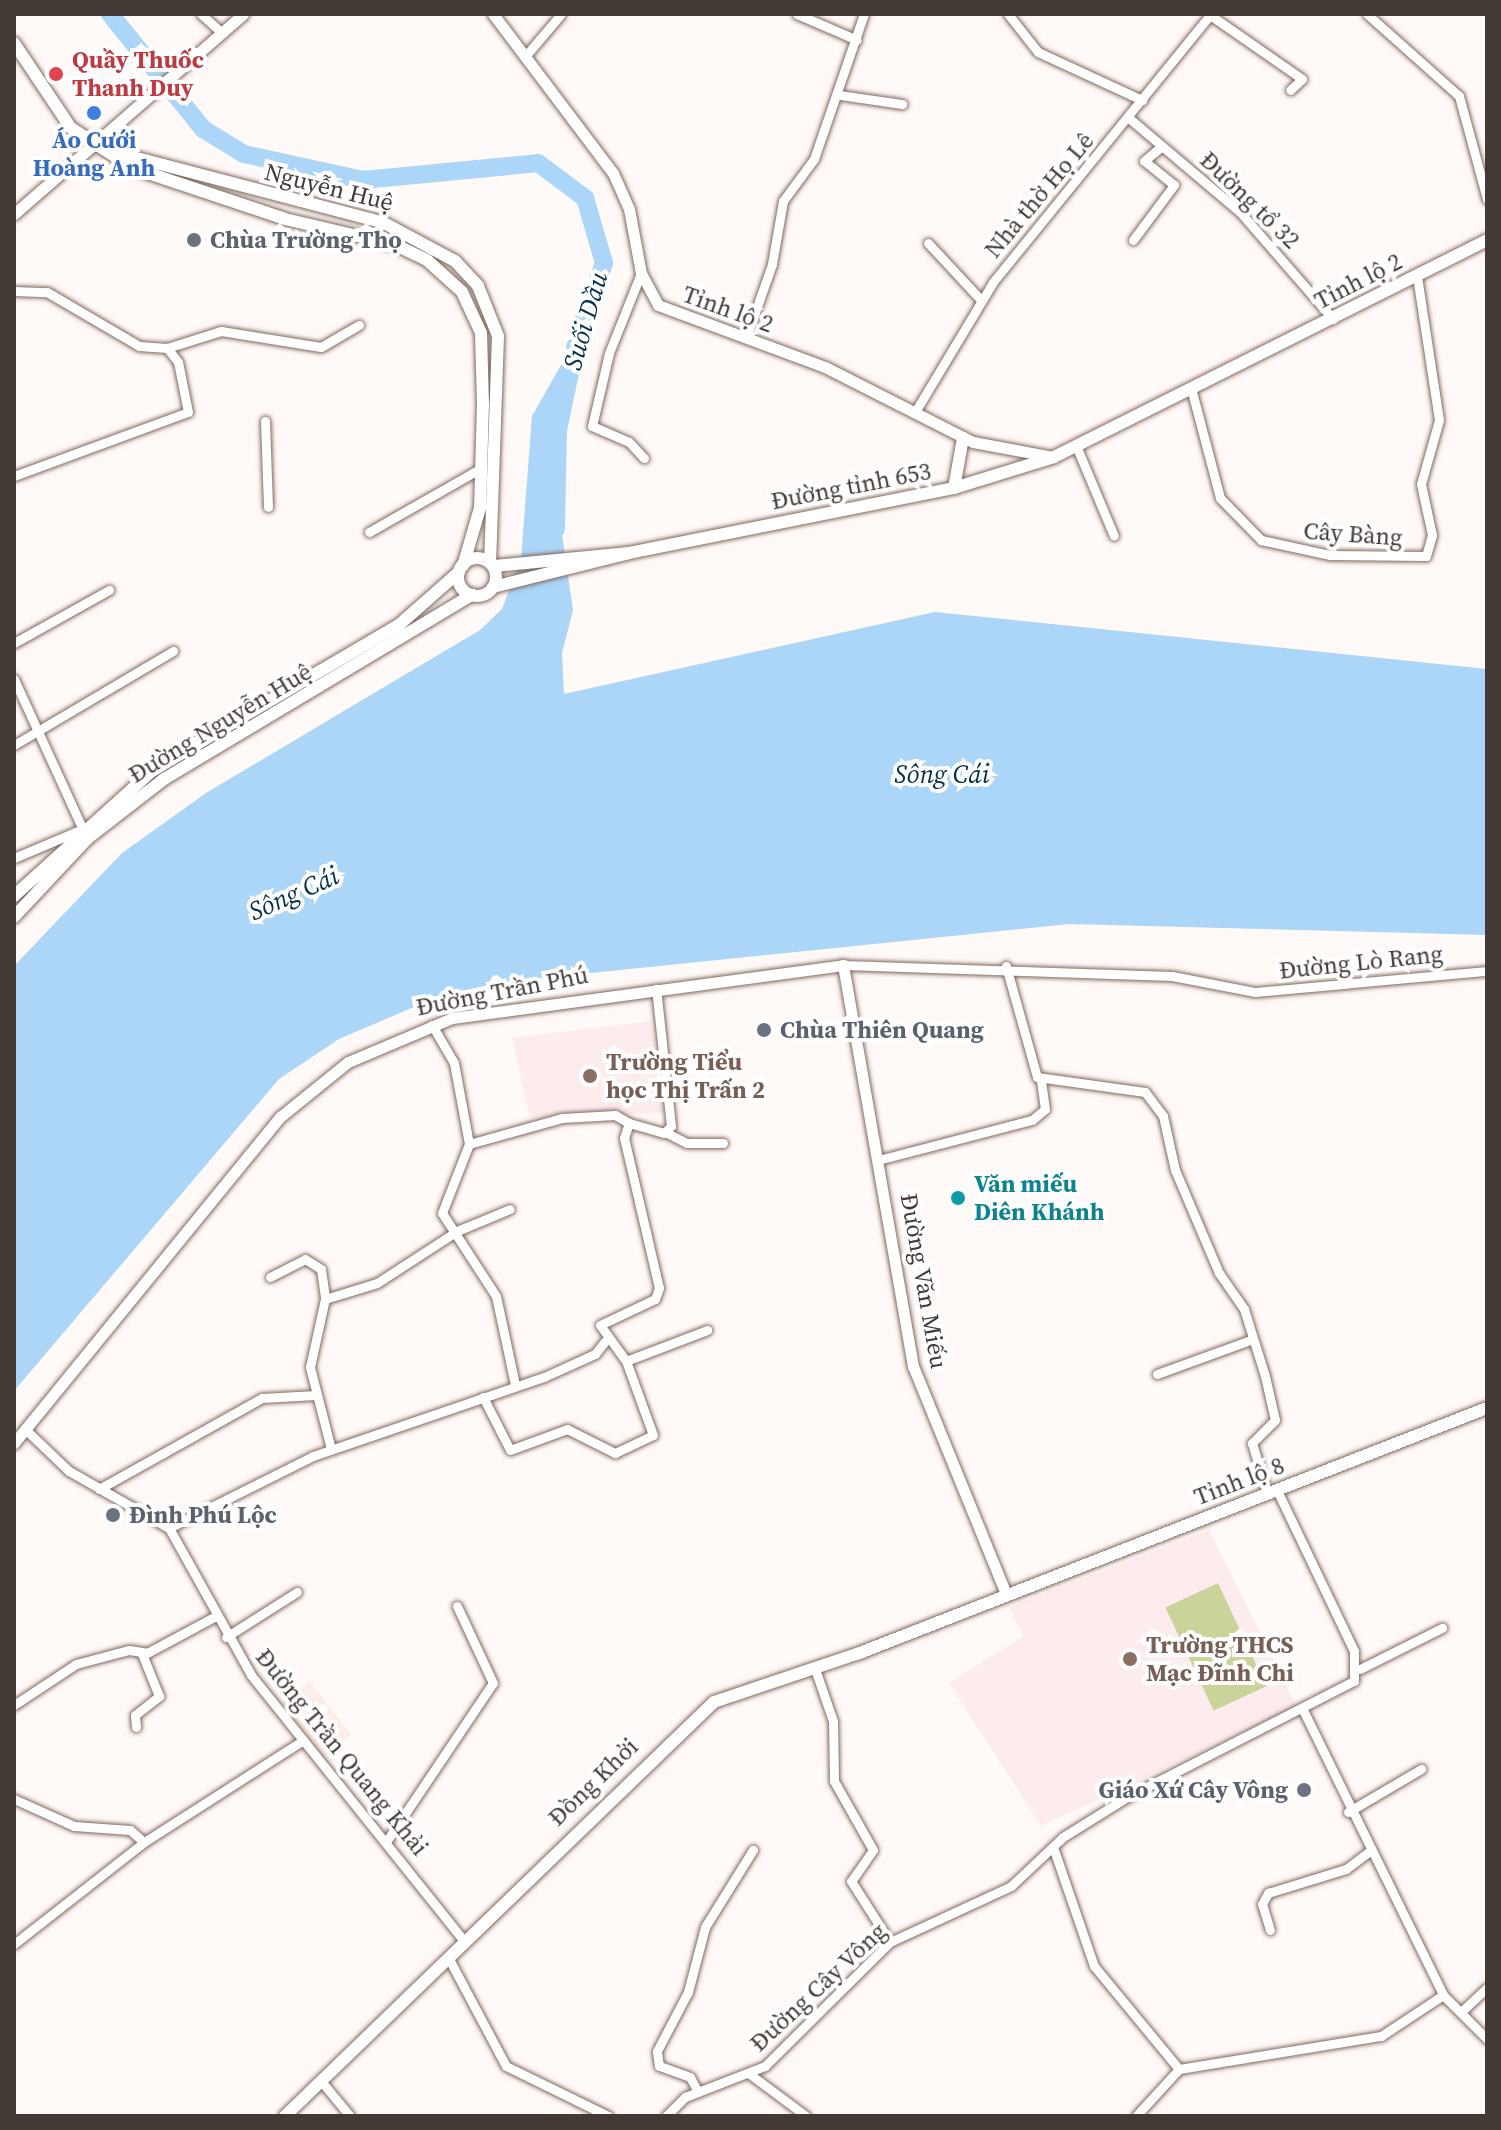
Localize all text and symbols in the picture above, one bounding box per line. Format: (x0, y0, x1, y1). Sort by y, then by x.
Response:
place label: Quầy Thuốc Thanh Duy (72, 46, 204, 102)
marker: Quầy Thuốc Thanh Duy (47, 65, 65, 83)
marker: Áo Cưới Hoàng Anh (85, 104, 103, 122)
place label: Áo Cưới Hoàng Anh (33, 126, 155, 182)
street label: Nhà thờ Họ Lê (978, 127, 1100, 263)
street label: Đường tổ 32 (1194, 145, 1306, 255)
street label: Nguyễn Huệ (262, 157, 396, 217)
place label: Chùa Trường Thọ (210, 226, 402, 254)
marker: Chùa Trường Thọ (185, 231, 203, 249)
street label: Tỉnh lộ 2 (1310, 247, 1406, 315)
water label: Suối Dầu (557, 268, 615, 374)
street label: Tỉnh lộ 2 (679, 279, 777, 339)
street label: Đường tỉnh 653 (769, 456, 933, 516)
street label: Cây Bàng (1303, 516, 1403, 552)
street label: Đường Nguyễn Huệ (123, 657, 317, 789)
water label: Sông Cái (894, 759, 990, 791)
water label: Sông Cái (244, 860, 344, 928)
street label: Đường Lò Rang (1278, 939, 1444, 985)
street label: Đường Trần Phú (413, 960, 591, 1022)
place label: Chùa Thiên Quang (780, 1016, 984, 1044)
marker: Chùa Thiên Quang (755, 1021, 773, 1039)
place label: Trường Tiểu học Thị Trấn 2 (606, 1048, 765, 1104)
marker: Trường Tiểu học Thị Trấn 2 (581, 1067, 599, 1085)
place label: Văn miếu Diên Khánh (974, 1170, 1105, 1226)
marker: Văn miếu Diên Khánh (949, 1189, 967, 1207)
street label: Đường Văn Miếu (894, 1191, 954, 1371)
street label: Tỉnh lộ 8 (1190, 1451, 1288, 1511)
place label: Đình Phú Lộc (129, 1501, 277, 1529)
marker: Đình Phú Lộc (104, 1506, 122, 1524)
place label: Trường THCS Mạc Đĩnh Chi (1146, 1631, 1294, 1687)
street label: Đường Trần Quang Khải (250, 1643, 434, 1861)
marker: Trường THCS Mạc Đĩnh Chi (1121, 1650, 1139, 1668)
street label: Đồng Khởi (542, 1732, 644, 1832)
place label: Giáo Xứ Cây Vông (1098, 1776, 1288, 1804)
marker: Giáo Xứ Cây Vông (1295, 1781, 1313, 1799)
street label: Đường Cây Vông (744, 1916, 892, 2058)

